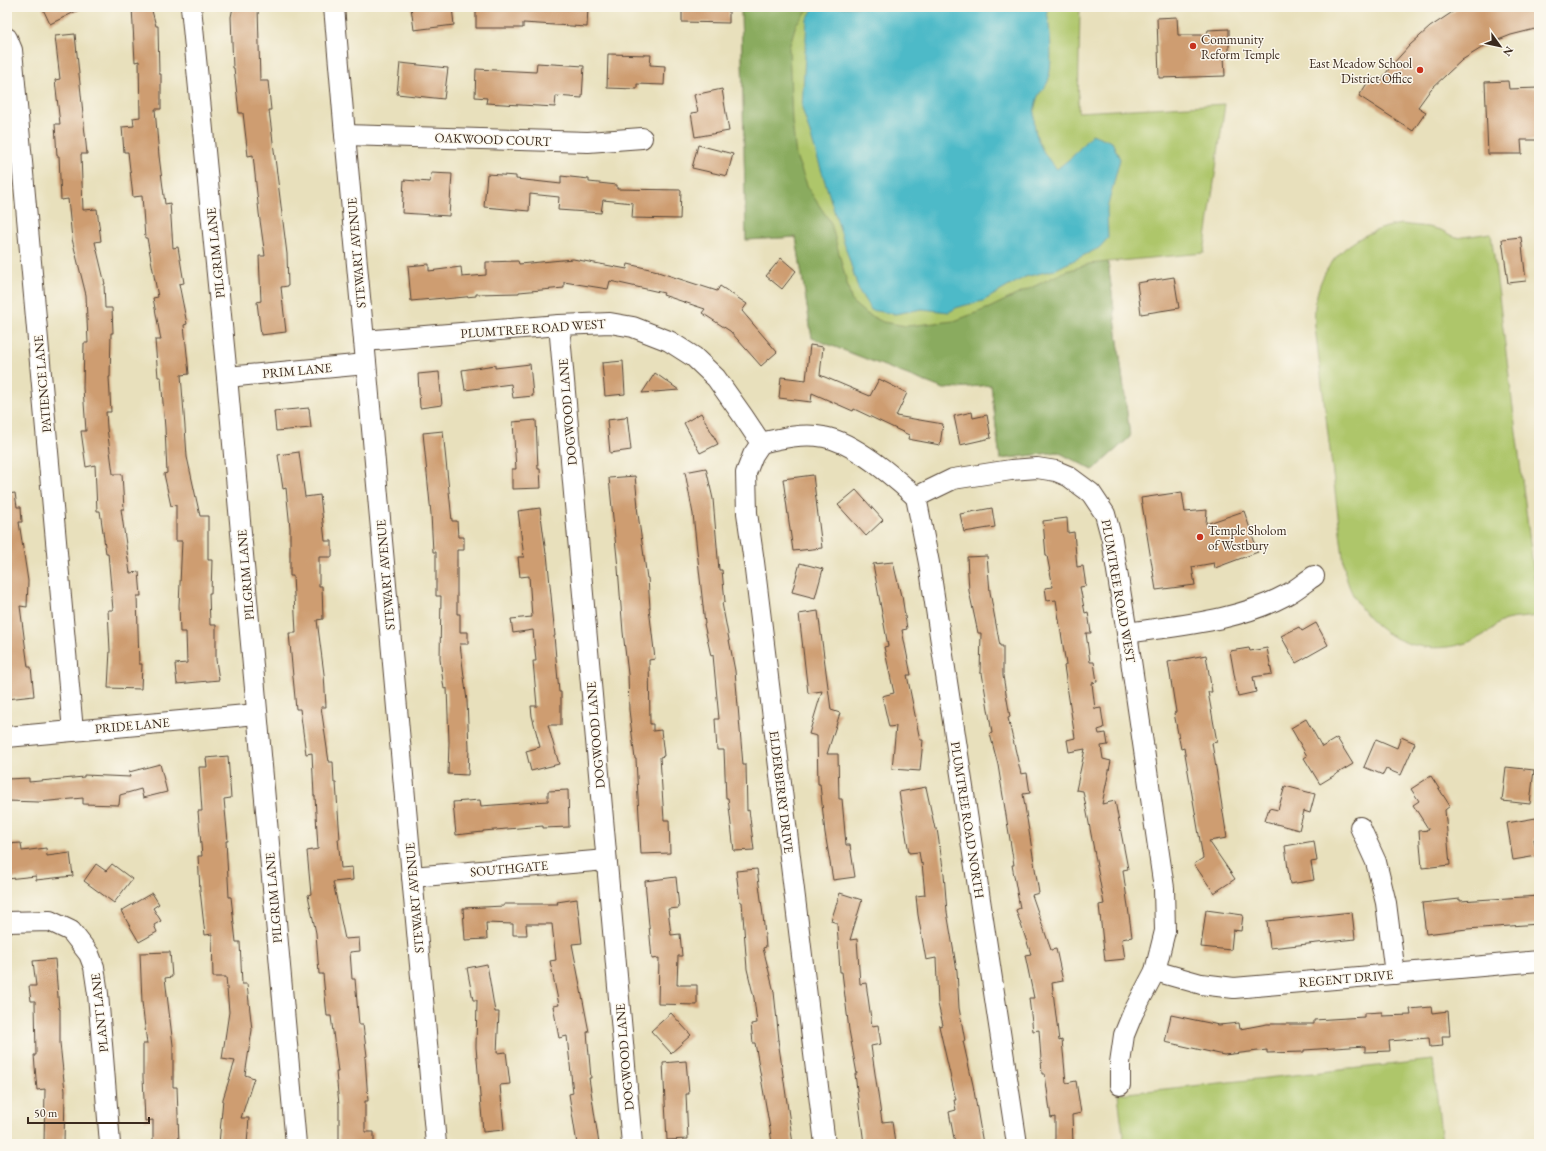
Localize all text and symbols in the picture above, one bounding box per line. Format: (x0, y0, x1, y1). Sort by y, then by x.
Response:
north arrow (1480, 26, 1520, 66)
place label: Community Reform Temple (1201, 31, 1280, 63)
marker: Community Reform Temple (1188, 41, 1198, 51)
text: N (1500, 44, 1517, 59)
place label: East Meadow School District Office (1309, 55, 1412, 87)
marker: East Meadow School District Office (1415, 65, 1425, 75)
street label: OAKWOOD COURT (434, 129, 552, 150)
street label: STEWART AVENUE (343, 197, 370, 309)
street label: PILGRIM LANE (202, 207, 229, 299)
street label: PLUMTREE ROAD WEST (460, 315, 606, 342)
street label: PATIENCE LANE (30, 334, 55, 433)
street label: DOGWOOD LANE (554, 358, 581, 466)
street label: PRIM LANE (262, 359, 332, 382)
street label: PLUMTREE ROAD WEST (1098, 518, 1140, 664)
street label: STEWART AVENUE (372, 519, 399, 631)
place label: Temple Sholom of Westbury (1208, 522, 1287, 554)
street label: PILGRIM LANE (233, 529, 258, 621)
marker: Temple Sholom of Westbury (1195, 532, 1205, 542)
street label: DOGWOOD LANE (582, 681, 609, 789)
street label: PRIDE LANE (94, 714, 170, 737)
street label: ELDERBERRY DRIVE (766, 730, 797, 854)
street label: PLUMTREE ROAD NORTH (947, 740, 988, 900)
street label: STEWART AVENUE (401, 842, 428, 954)
street label: PILGRIM LANE (261, 852, 286, 944)
street label: SOUTHGATE (469, 857, 549, 880)
street label: REGENT DRIVE (1298, 966, 1394, 991)
street label: PLANT LANE (87, 972, 112, 1053)
street label: DOGWOOD LANE (611, 1003, 638, 1111)
scale bar (28, 1099, 149, 1125)
text: 50 m (34, 1105, 58, 1121)

